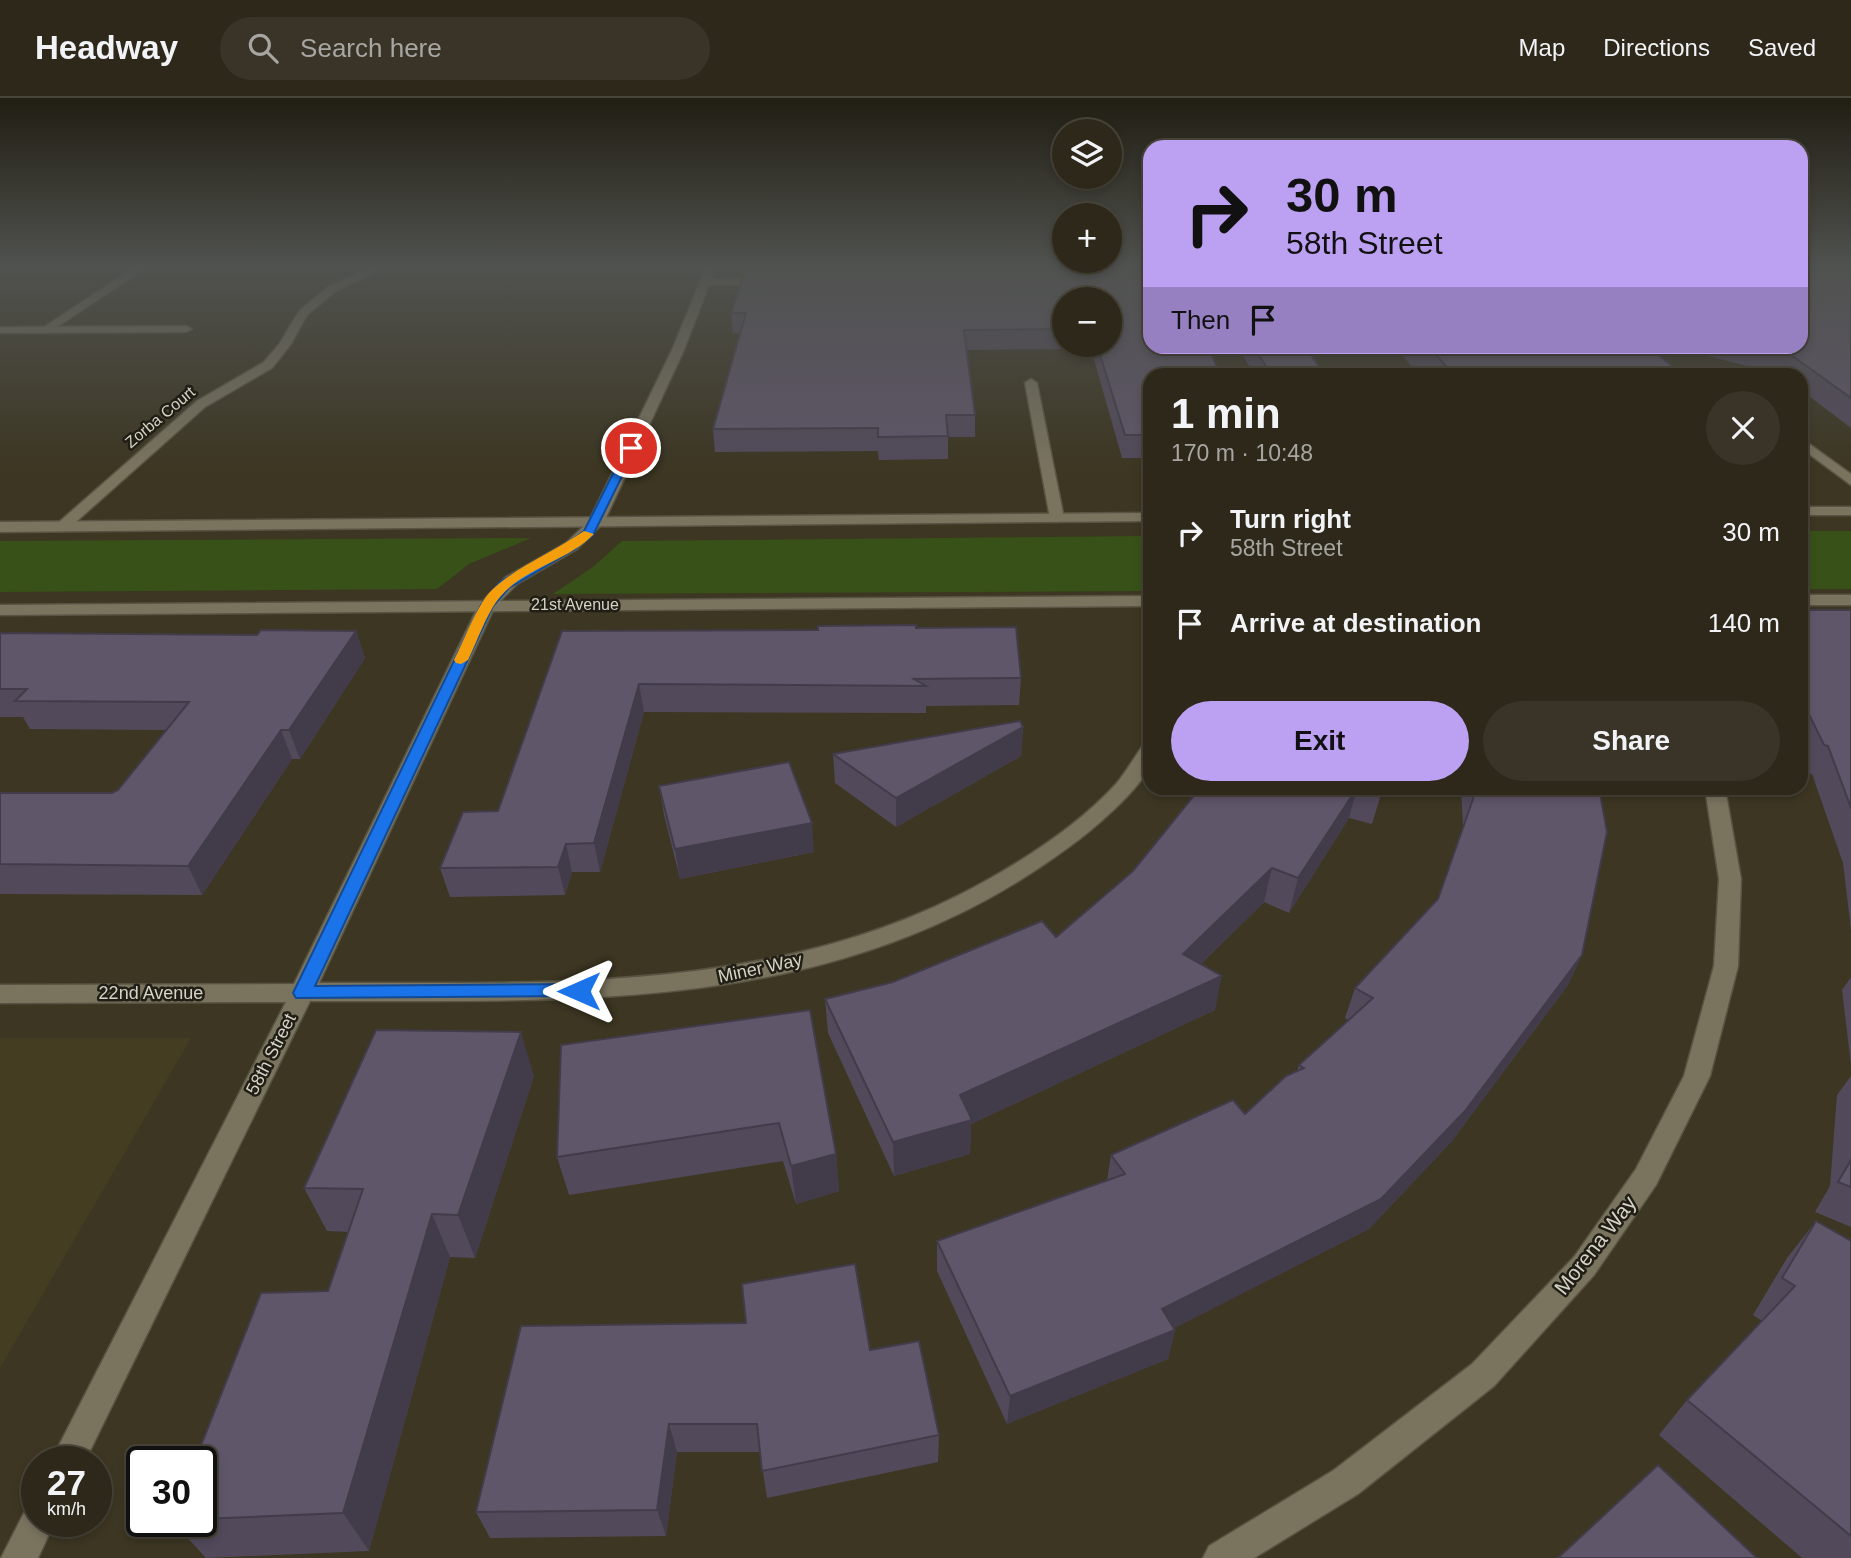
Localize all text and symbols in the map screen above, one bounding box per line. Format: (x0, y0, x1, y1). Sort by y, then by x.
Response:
search box (220, 17, 710, 80)
text: Headway (35, 29, 178, 66)
icon: search (244, 29, 282, 67)
text: Search here (300, 33, 442, 63)
text: Map (1519, 34, 1565, 61)
text: Directions (1603, 34, 1710, 61)
text: Saved (1748, 34, 1816, 61)
map controls (1052, 119, 1122, 357)
button: layers (1052, 119, 1122, 189)
icon: right (1171, 168, 1262, 259)
text: 30 m (1286, 168, 1398, 222)
button: + (1052, 203, 1122, 273)
text: 58th Street (1286, 225, 1443, 261)
button: − (1052, 287, 1122, 357)
icon: arrive (1244, 301, 1282, 339)
text: Then (1171, 305, 1230, 335)
street label: Zorba Court (122, 383, 199, 451)
text: 1 min (1171, 390, 1281, 437)
button: close (1706, 391, 1780, 465)
pin (601, 418, 661, 478)
icon: arrive (612, 429, 650, 467)
text: 170 m · 10:48 (1171, 440, 1313, 466)
text: Turn right (1230, 504, 1351, 534)
icon: right (1171, 514, 1209, 552)
text: 30 m (1722, 517, 1780, 547)
text: 58th Street (1230, 535, 1343, 561)
street label: 21st Avenue (531, 596, 619, 613)
icon: arrive (1171, 605, 1209, 643)
text: Arrive at destination (1230, 608, 1481, 638)
text: 140 m (1708, 608, 1780, 638)
button: Exit (1171, 701, 1469, 781)
button: Share (1483, 701, 1780, 781)
street label: Miner Way (716, 949, 804, 987)
position arrow (542, 954, 616, 1028)
street label: 22nd Avenue (99, 983, 203, 1003)
street label: 58th Street (242, 1010, 300, 1098)
street label: Morena Way (1550, 1191, 1641, 1299)
speed limit sign: 30 (126, 1446, 217, 1537)
text: 27 (47, 1463, 86, 1502)
text: km/h (47, 1499, 86, 1519)

